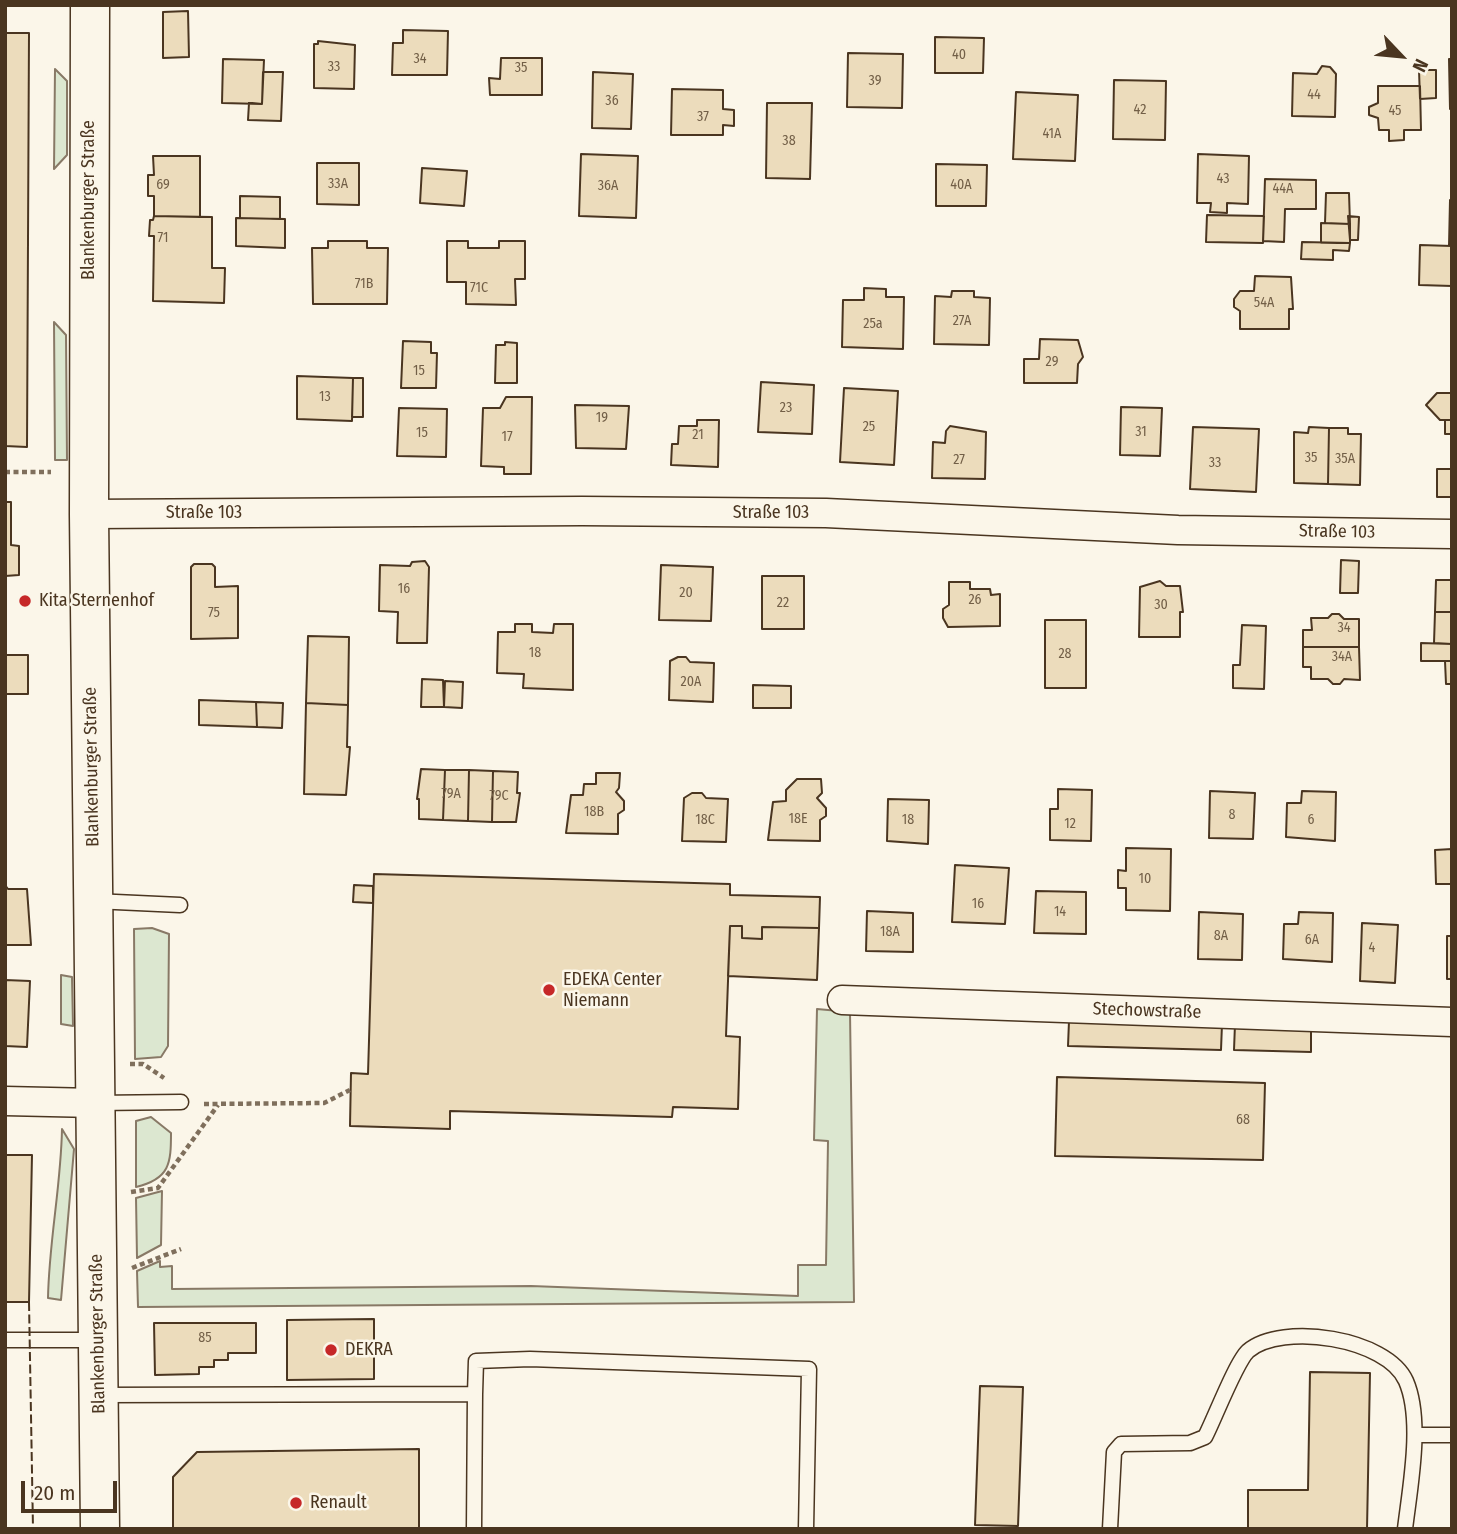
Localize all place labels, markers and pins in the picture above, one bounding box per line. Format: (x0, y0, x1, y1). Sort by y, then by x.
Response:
place label: Kita Sternenhof (39, 590, 154, 612)
marker: Kita Sternenhof (17, 593, 33, 609)
place label: EDEKA Center Niemann (563, 969, 662, 1012)
marker: EDEKA Center Niemann (541, 982, 557, 998)
place label: DEKRA (345, 1339, 393, 1361)
marker: DEKRA (323, 1342, 339, 1358)
place label: Renault (310, 1492, 367, 1514)
marker: Renault (288, 1495, 304, 1511)

